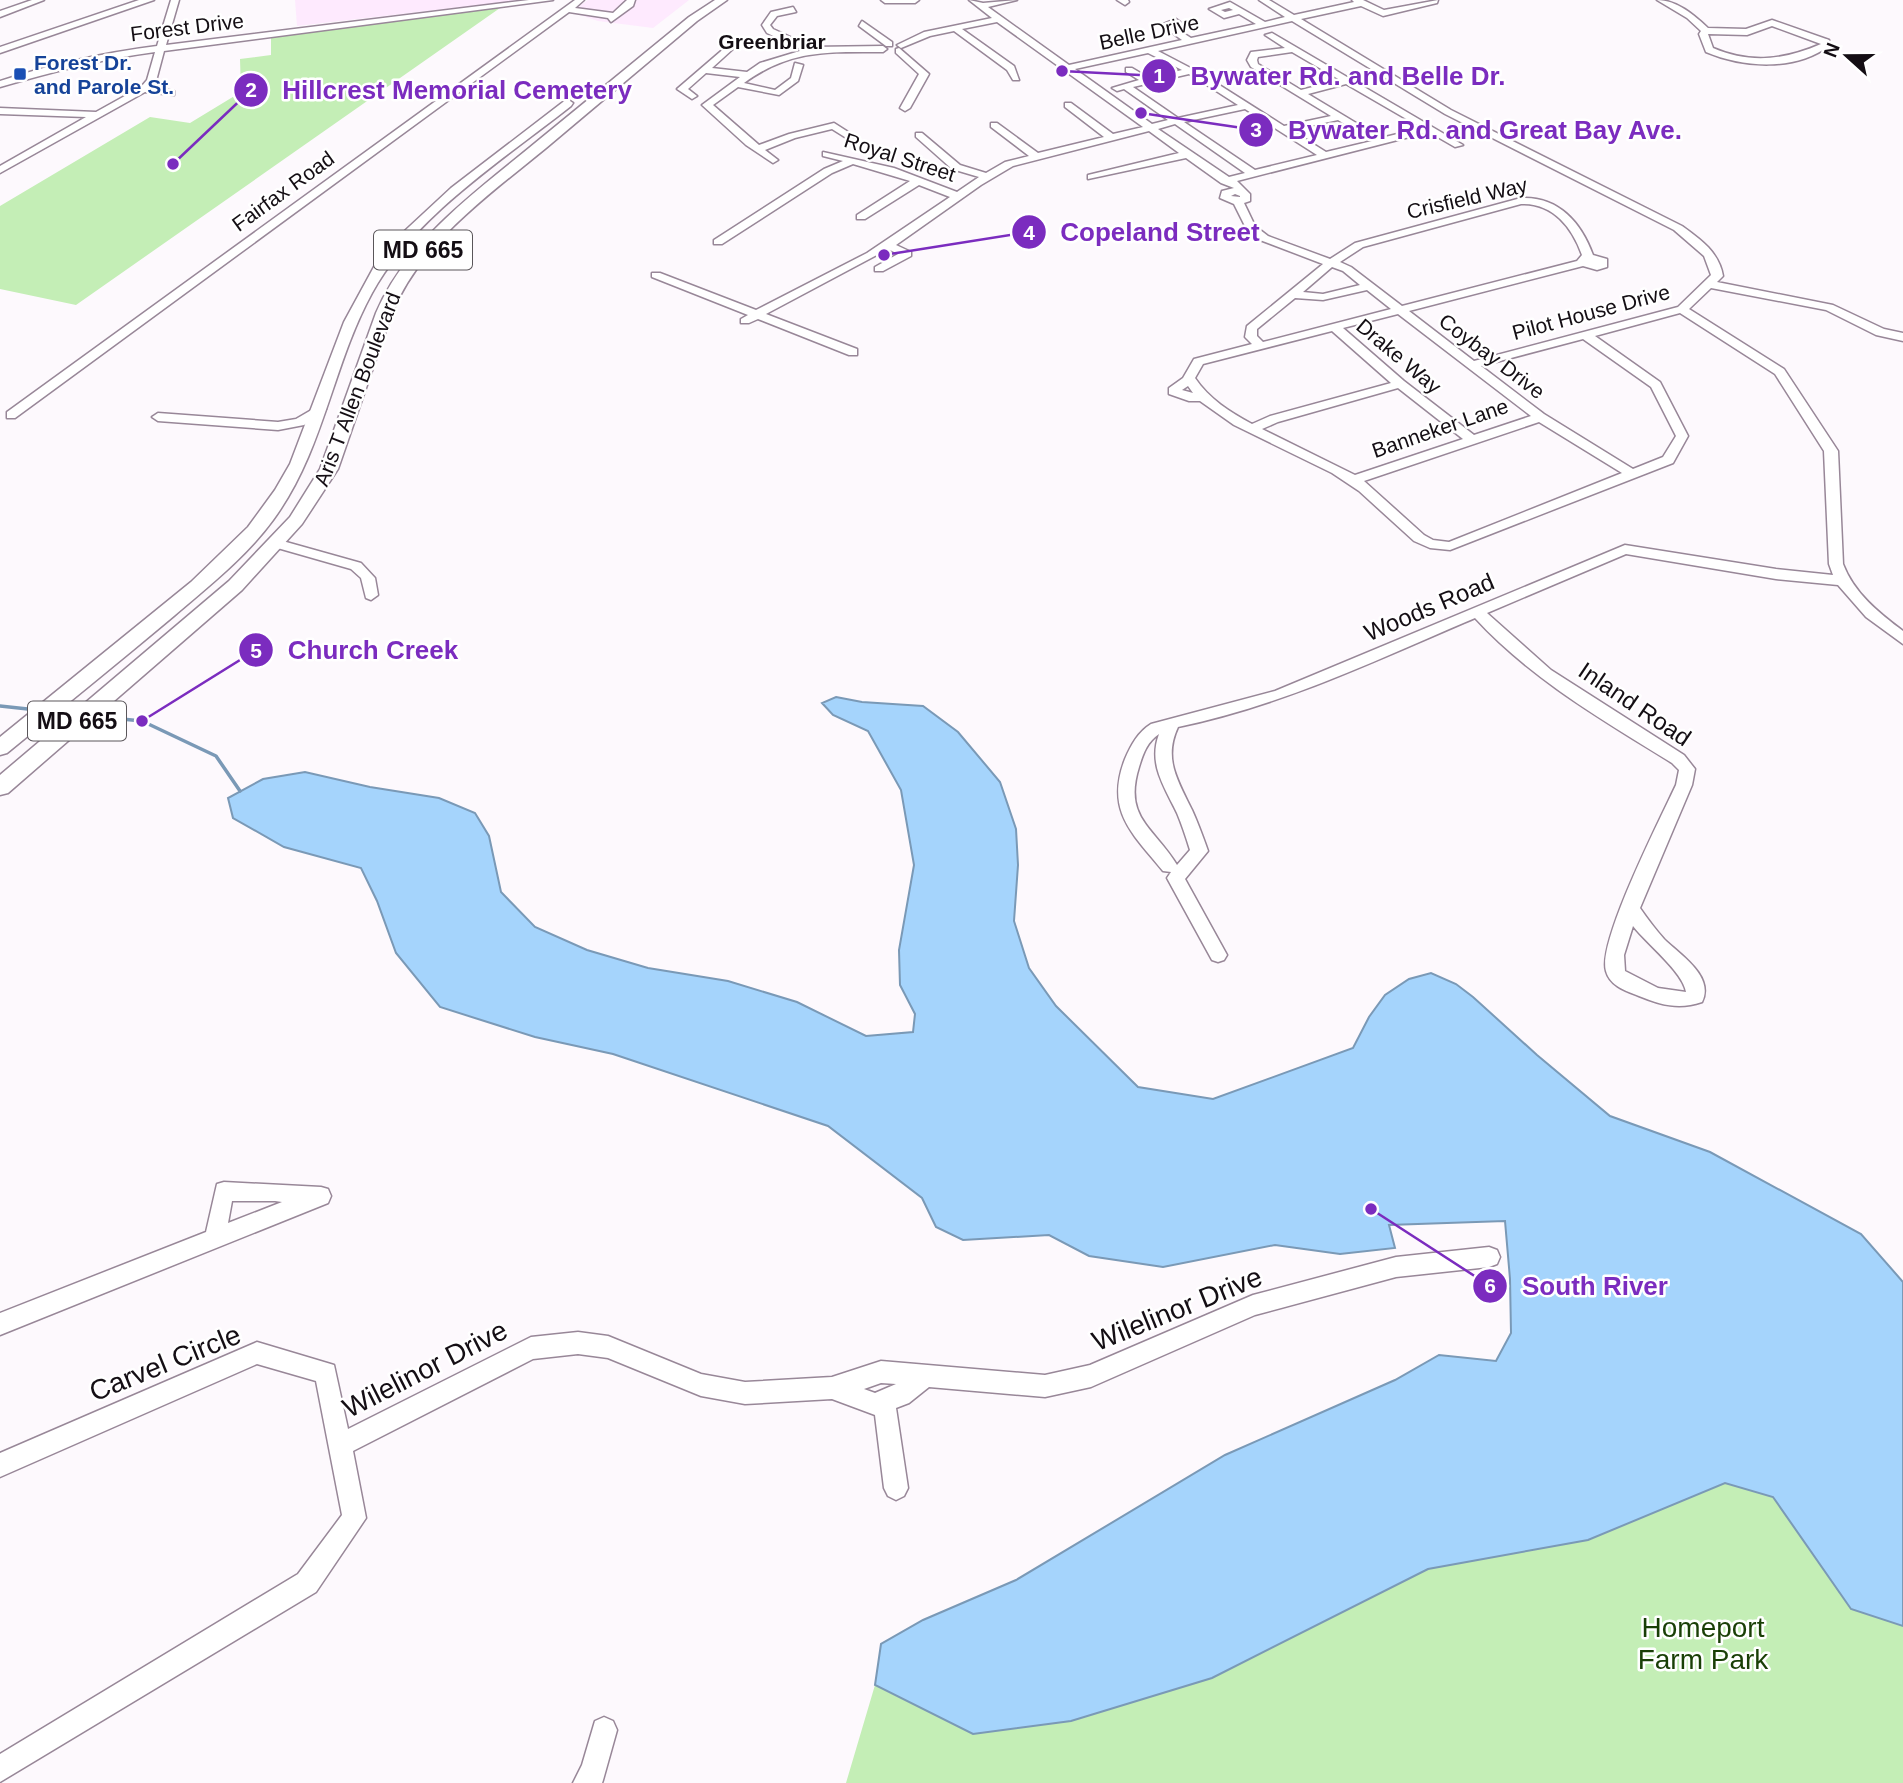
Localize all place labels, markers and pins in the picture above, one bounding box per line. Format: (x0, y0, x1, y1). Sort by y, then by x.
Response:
place label: Forest Dr. and Parole St. (34, 51, 174, 98)
callout: Bywater Rd. and Belle Dr. (1142, 53, 1520, 100)
marker: Forest Dr. and Parole St. (12, 66, 28, 82)
callout: Hillcrest Memorial Cemetery (233, 66, 646, 113)
callout: Bywater Rd. and Great Bay Ave. (1238, 106, 1696, 153)
callout: Copeland Street (1011, 209, 1274, 256)
callout: Church Creek (238, 627, 472, 674)
callout: South River (1473, 1262, 1682, 1309)

